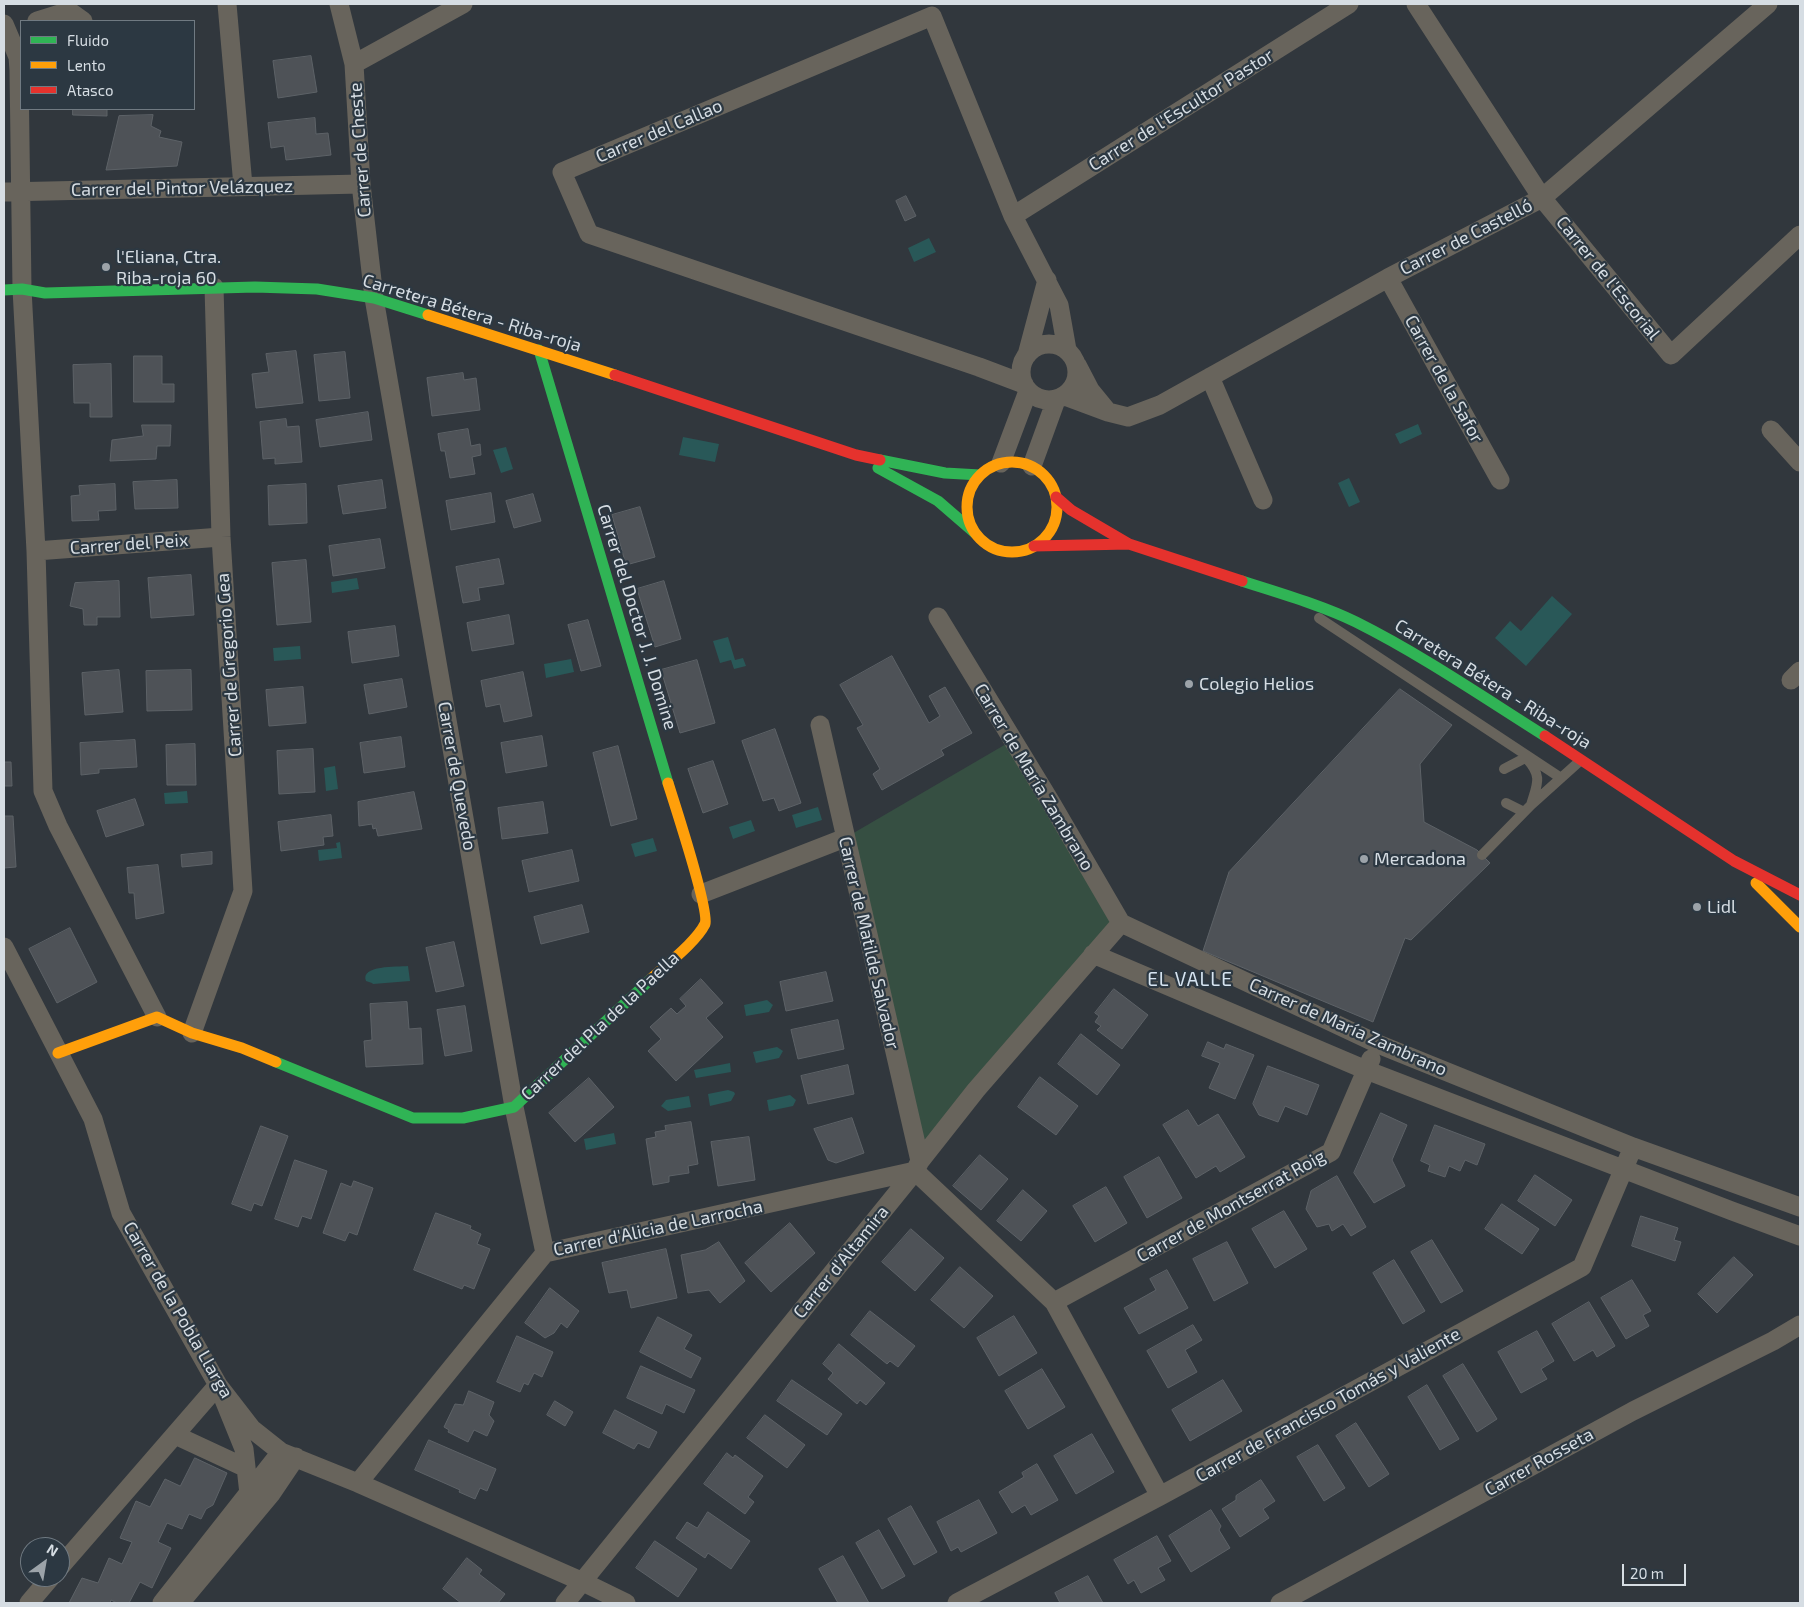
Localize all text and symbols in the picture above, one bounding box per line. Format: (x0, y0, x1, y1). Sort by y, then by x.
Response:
legend (20, 20, 195, 110)
text: Fluido (67, 31, 109, 49)
street label: Carrer de l'Escultor Pastor (1085, 44, 1277, 176)
text: Lento (67, 56, 106, 74)
text: Atasco (67, 81, 113, 99)
street label: Carrer de Cheste (345, 82, 375, 218)
street label: Carrer del Callao (592, 95, 726, 167)
street label: Carrer del Pintor Velázquez (71, 175, 293, 201)
street label: Carrer de Castelló (1396, 194, 1536, 280)
street label: Carrer de l'Escorial (1551, 212, 1665, 344)
place label: l'Eliana, Ctra. Riba-roja 60 (116, 246, 221, 288)
marker: l'Eliana, Ctra. Riba-roja 60 (100, 261, 112, 273)
street label: Carretera Bétera - Riba-roja (360, 269, 584, 357)
street label: Carrer de la Safor (1400, 311, 1488, 447)
street label: Carrer del Doctor J. J. Domine (592, 502, 682, 732)
street label: Carrer del Peix (69, 529, 189, 559)
street label: Carrer de Gregorio Gea (212, 572, 246, 758)
street label: Carretera Bétera - Riba-roja (1391, 615, 1595, 753)
place label: Colegio Helios (1199, 673, 1314, 695)
marker: Colegio Helios (1183, 678, 1195, 690)
street label: Carrer de María Zambrano (970, 680, 1098, 874)
street label: Carrer de Quevedo (433, 700, 481, 852)
street label: Carrer de Matilde Salvador (834, 835, 904, 1051)
place label: Mercadona (1374, 848, 1466, 870)
marker: Mercadona (1358, 853, 1370, 865)
place label: Lidl (1707, 896, 1736, 918)
marker: Lidl (1691, 901, 1703, 913)
street label: Carrer del Pla de la Paella (516, 947, 684, 1105)
district label: EL VALLE (1146, 969, 1234, 991)
street label: Carrer de María Zambrano (1246, 974, 1450, 1080)
street label: Carrer de Montserrat Roig (1133, 1145, 1329, 1267)
street label: Carrer d'Alicia de Larrocha (551, 1195, 765, 1261)
street label: Carrer d'Altamira (789, 1201, 893, 1323)
street label: Carrer de la Pobla Llarga (119, 1218, 237, 1402)
street label: Carrer de Francisco Tomás y Valiente (1192, 1323, 1464, 1487)
street label: Carrer Rosseta (1481, 1423, 1597, 1501)
north arrow (20, 1537, 70, 1587)
text: N (44, 1540, 61, 1560)
scale bar (1624, 1554, 1688, 1586)
text: 20 m (1630, 1564, 1664, 1582)

